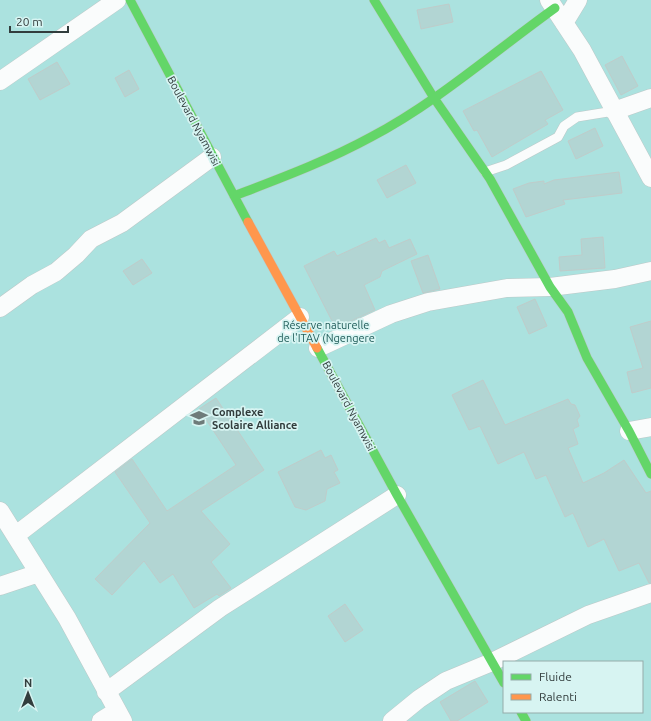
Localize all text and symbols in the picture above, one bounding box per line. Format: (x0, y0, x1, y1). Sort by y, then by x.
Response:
scale bar (10, 8, 68, 34)
text: 20 m (16, 15, 43, 28)
street label: Boulevard Nyamwisi (165, 74, 223, 168)
park label: Réserve naturelle de l'ITAV (Ngengere (277, 319, 375, 345)
street label: Boulevard Nyamwisi (320, 359, 378, 453)
place label: Complexe Scolaire Alliance (212, 406, 297, 431)
school or university icon: Complexe Scolaire Alliance (189, 408, 209, 428)
legend (503, 661, 643, 713)
text: Fluide (539, 670, 572, 683)
north arrow (8, 673, 48, 713)
text: N (24, 677, 32, 689)
text: Ralenti (539, 690, 577, 703)

